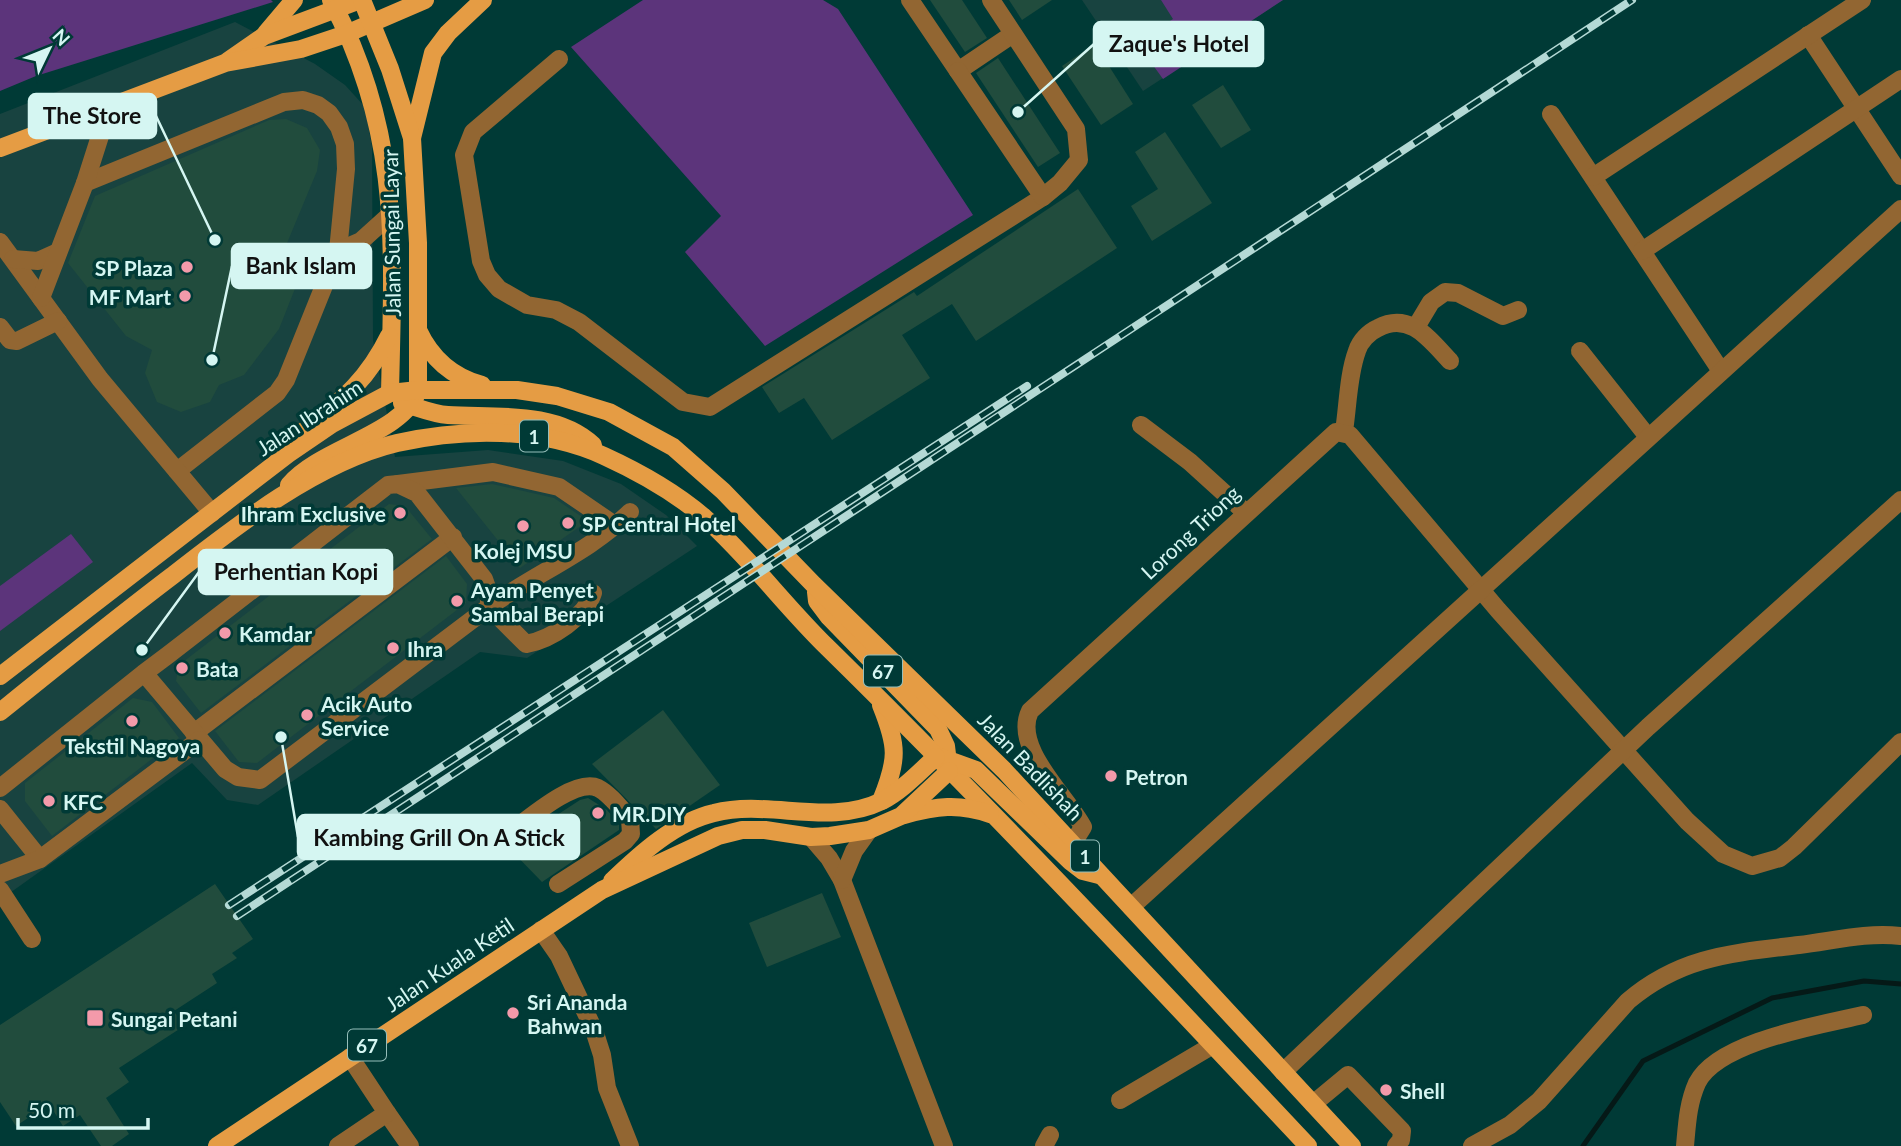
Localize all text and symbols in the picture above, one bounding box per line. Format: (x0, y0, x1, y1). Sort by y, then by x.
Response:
north arrow (14, 14, 84, 84)
callout: Zaque's Hotel (1094, 22, 1263, 66)
text: N (48, 24, 75, 50)
text: Zaque's Hotel (1109, 29, 1249, 57)
callout: The Store (29, 94, 156, 138)
text: The Store (43, 101, 141, 129)
street label: Jalan Sungai Layar (377, 149, 405, 317)
callout: Bank Islam (232, 244, 371, 288)
text: Bank Islam (246, 251, 356, 279)
place label: SP Plaza (95, 255, 173, 280)
marker: SP Plaza (179, 259, 195, 275)
place label: MF Mart (89, 284, 171, 309)
marker: MF Mart (177, 288, 193, 304)
street label: Jalan Ibrahim (252, 374, 366, 460)
road number: 1 (520, 420, 548, 452)
street label: Lorong Triong (1135, 480, 1245, 584)
place label: Ihram Exclusive (241, 501, 386, 526)
marker: Ihram Exclusive (392, 505, 408, 521)
place label: SP Central Hotel (582, 511, 736, 536)
marker: SP Central Hotel (560, 515, 576, 531)
marker: Kolej MSU (515, 518, 531, 534)
place label: Kolej MSU (473, 538, 573, 563)
callout: Perhentian Kopi (199, 550, 392, 594)
text: Perhentian Kopi (214, 557, 378, 585)
place label: Ayam Penyet Sambal Berapi (470, 577, 604, 626)
marker: Ayam Penyet Sambal Berapi (449, 593, 465, 609)
place label: Kamdar (239, 621, 312, 646)
marker: Kamdar (217, 625, 233, 641)
place label: Ihra (407, 636, 443, 661)
marker: Ihra (385, 640, 401, 656)
place label: Bata (196, 656, 239, 681)
road number: 67 (864, 656, 902, 686)
marker: Bata (174, 660, 190, 676)
place label: Acik Auto Service (320, 691, 412, 740)
marker: Acik Auto Service (299, 707, 315, 723)
street label: Jalan Badlishah (973, 707, 1089, 825)
marker: Tekstil Nagoya (124, 713, 140, 729)
place label: Tekstil Nagoya (64, 733, 200, 758)
place label: Petron (1125, 764, 1188, 789)
marker: Petron (1103, 768, 1119, 784)
place label: KFC (63, 789, 103, 814)
marker: KFC (41, 793, 57, 809)
place label: MR.DIY (612, 801, 687, 826)
marker: MR.DIY (590, 805, 606, 821)
callout: Kambing Grill On A Stick (298, 815, 579, 859)
text: Kambing Grill On A Stick (313, 823, 565, 851)
road number: 1 (1071, 841, 1099, 872)
street label: Jalan Kuala Ketil (380, 912, 518, 1016)
place label: Sri Ananda Bahwan (527, 989, 627, 1038)
marker: Sri Ananda Bahwan (505, 1005, 521, 1021)
place label: Sungai Petani (111, 1006, 237, 1031)
marker: Sungai Petani (85, 1008, 105, 1028)
road number: 67 (348, 1030, 386, 1060)
place label: Shell (1400, 1078, 1445, 1103)
marker: Shell (1378, 1082, 1394, 1098)
scale bar (18, 1086, 147, 1130)
text: 50 m (28, 1097, 75, 1122)

